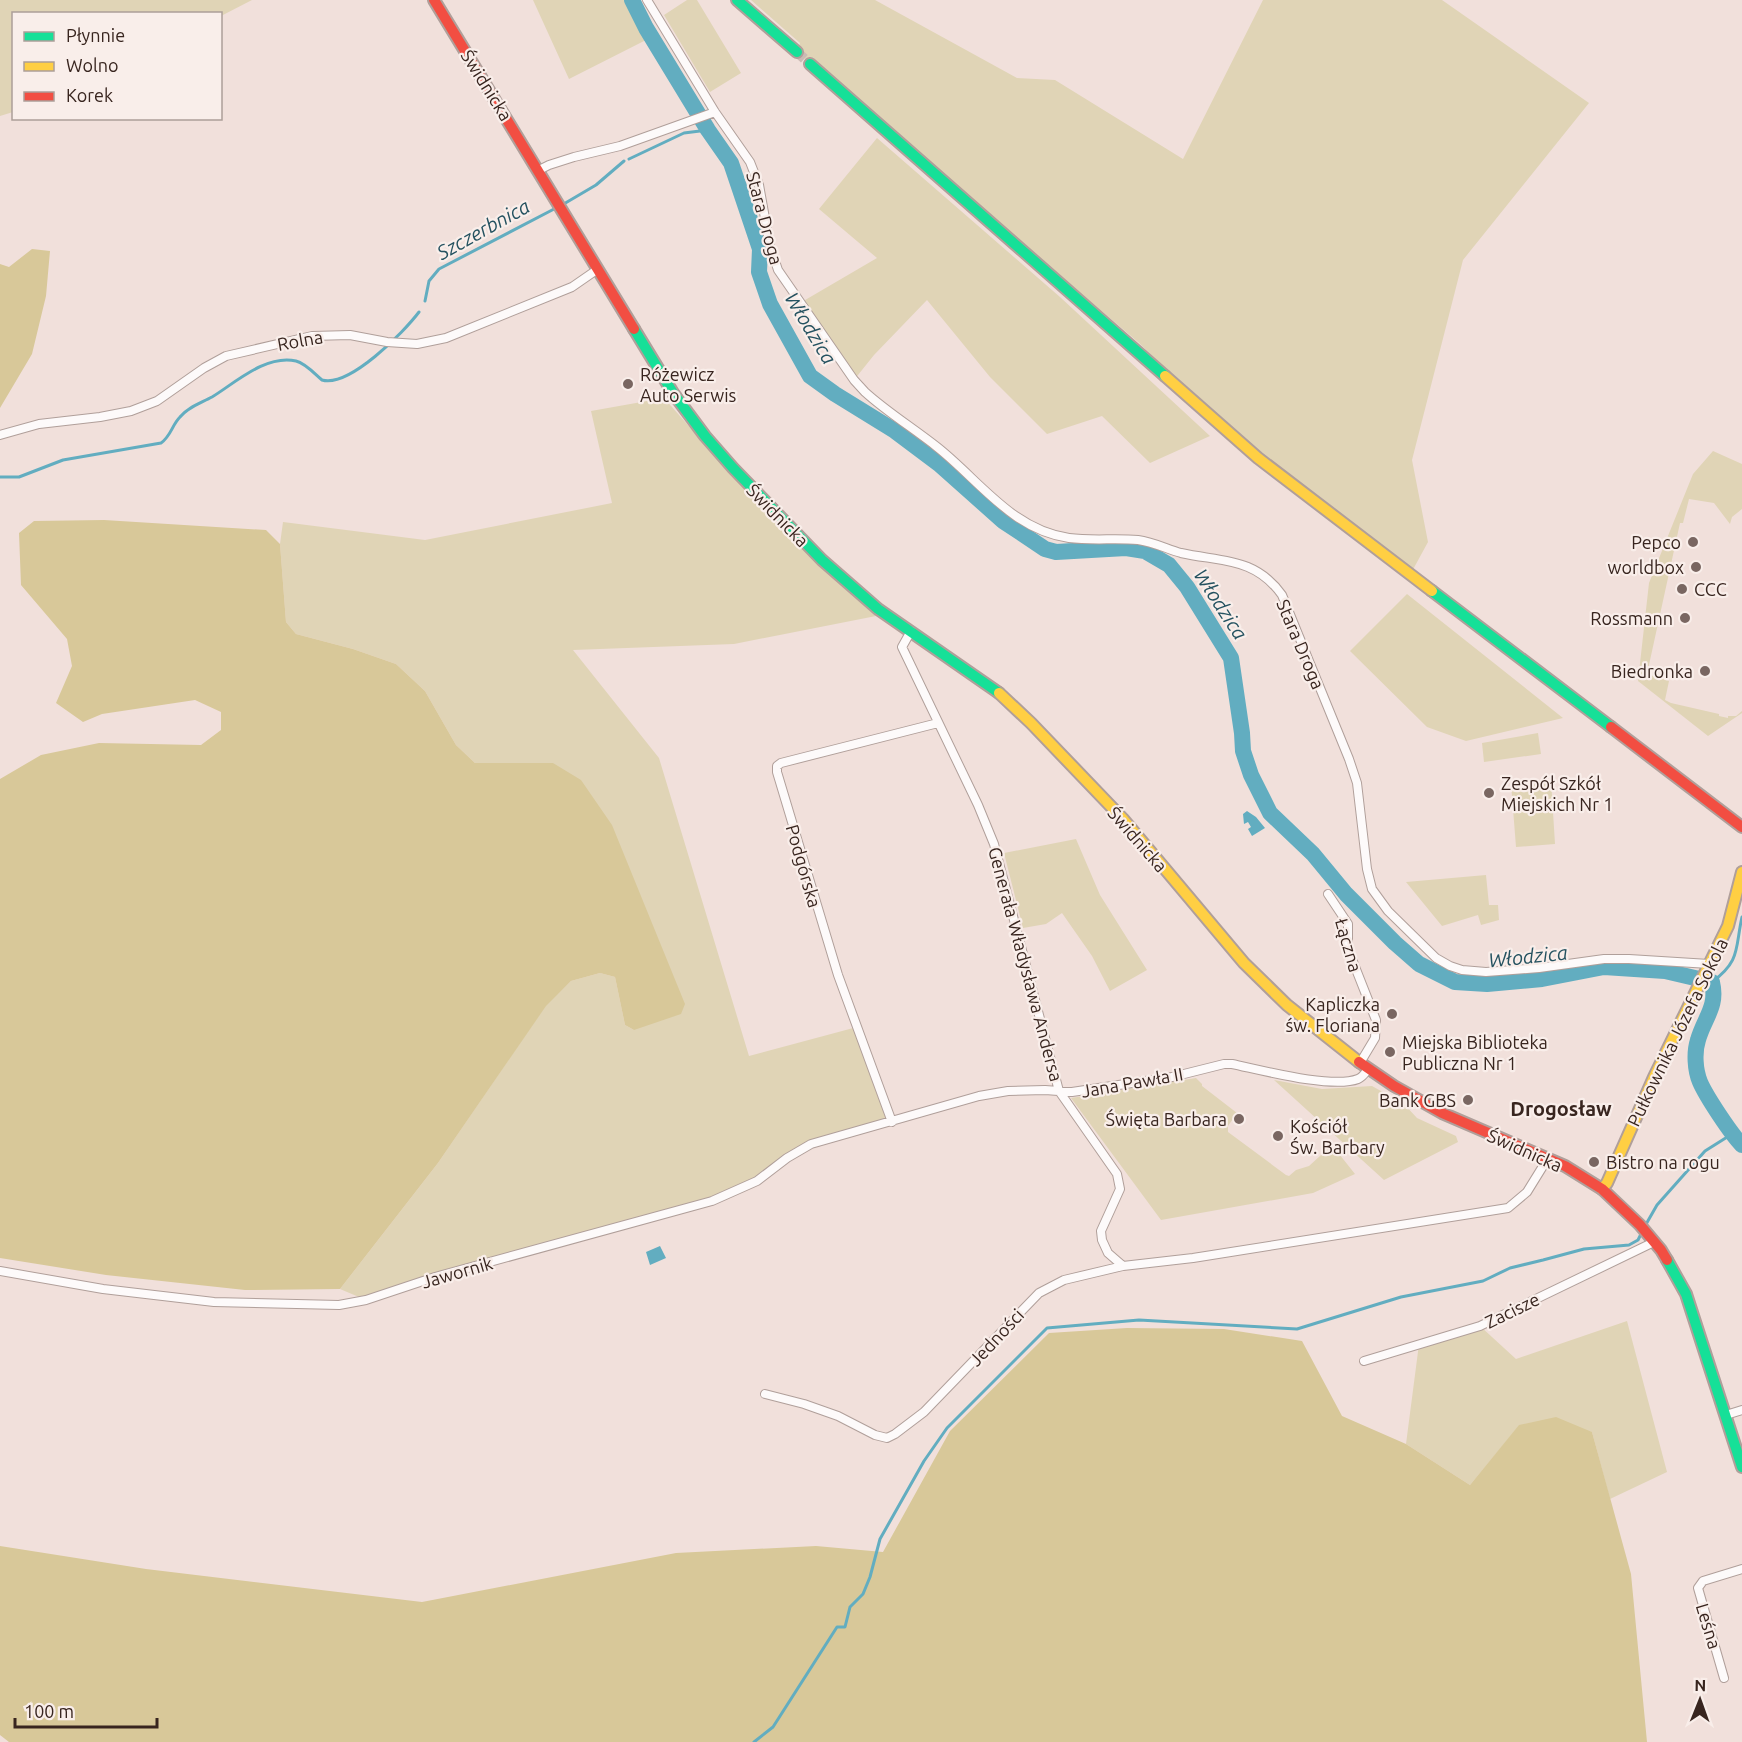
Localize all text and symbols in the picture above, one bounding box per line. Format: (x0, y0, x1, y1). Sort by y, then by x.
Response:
legend (12, 12, 222, 120)
text: Płynnie (66, 25, 125, 45)
street label: Świdnicka (457, 45, 517, 124)
text: Wolno (66, 55, 118, 75)
text: Korek (66, 85, 113, 105)
street label: Stara Droga (743, 169, 787, 267)
water label: Szczerbnica (432, 194, 534, 264)
water label: Włodzica (781, 288, 841, 368)
street label: Rolna (276, 326, 324, 354)
place label: Różewicz Auto Serwis (640, 364, 737, 405)
marker: Różewicz Auto Serwis (621, 377, 635, 391)
street label: Świdnicka (743, 479, 814, 551)
place label: Pepco (1631, 532, 1681, 552)
marker: Pepco (1686, 535, 1700, 549)
place label: worldbox (1607, 557, 1684, 577)
marker: worldbox (1689, 560, 1703, 574)
water label: Włodzica (1190, 564, 1252, 644)
place label: CCC (1694, 579, 1727, 599)
marker: CCC (1675, 582, 1689, 596)
street label: Stara Droga (1273, 596, 1329, 692)
place label: Rossmann (1590, 608, 1673, 628)
marker: Rossmann (1678, 611, 1692, 625)
place label: Biedronka (1611, 661, 1693, 681)
marker: Biedronka (1698, 664, 1712, 678)
place label: Zespół Szkół Miejskich Nr 1 (1501, 773, 1613, 814)
marker: Zespół Szkół Miejskich Nr 1 (1482, 786, 1496, 800)
street label: Świdnicka (1104, 802, 1172, 876)
street label: Podgórska (783, 822, 825, 910)
street label: Generała Władysława Andersa (985, 845, 1067, 1083)
street label: Łączna (1332, 916, 1366, 974)
street label: Pułkownika Józefa Sokola (1623, 935, 1731, 1129)
water label: Włodzica (1487, 940, 1569, 972)
place label: Kapliczka św. Floriana (1285, 994, 1380, 1035)
marker: Kapliczka św. Floriana (1385, 1007, 1399, 1021)
place label: Miejska Biblioteka Publiczna Nr 1 (1402, 1032, 1548, 1073)
marker: Miejska Biblioteka Publiczna Nr 1 (1383, 1045, 1397, 1059)
street label: Jana Pawła II (1080, 1063, 1184, 1101)
place label: Bank GBS (1379, 1090, 1456, 1110)
marker: Bank GBS (1461, 1093, 1475, 1107)
district label: Drogosław (1510, 1097, 1612, 1120)
place label: Święta Barbara (1106, 1108, 1227, 1129)
marker: Święta Barbara (1232, 1112, 1246, 1126)
place label: Kościół Św. Barbary (1290, 1116, 1385, 1157)
street label: Świdnicka (1485, 1124, 1566, 1175)
marker: Kościół Św. Barbary (1271, 1129, 1285, 1143)
place label: Bistro na rogu (1606, 1152, 1720, 1172)
marker: Bistro na rogu (1587, 1155, 1601, 1169)
street label: Jawornik (419, 1252, 495, 1292)
street label: Zacisze (1482, 1288, 1542, 1332)
street label: Jedności (965, 1304, 1027, 1370)
street label: Leśna (1693, 1601, 1725, 1651)
north arrow (1670, 1670, 1730, 1730)
text: N (1694, 1676, 1706, 1694)
scale bar (15, 1691, 158, 1729)
text: 100 m (24, 1701, 74, 1721)

